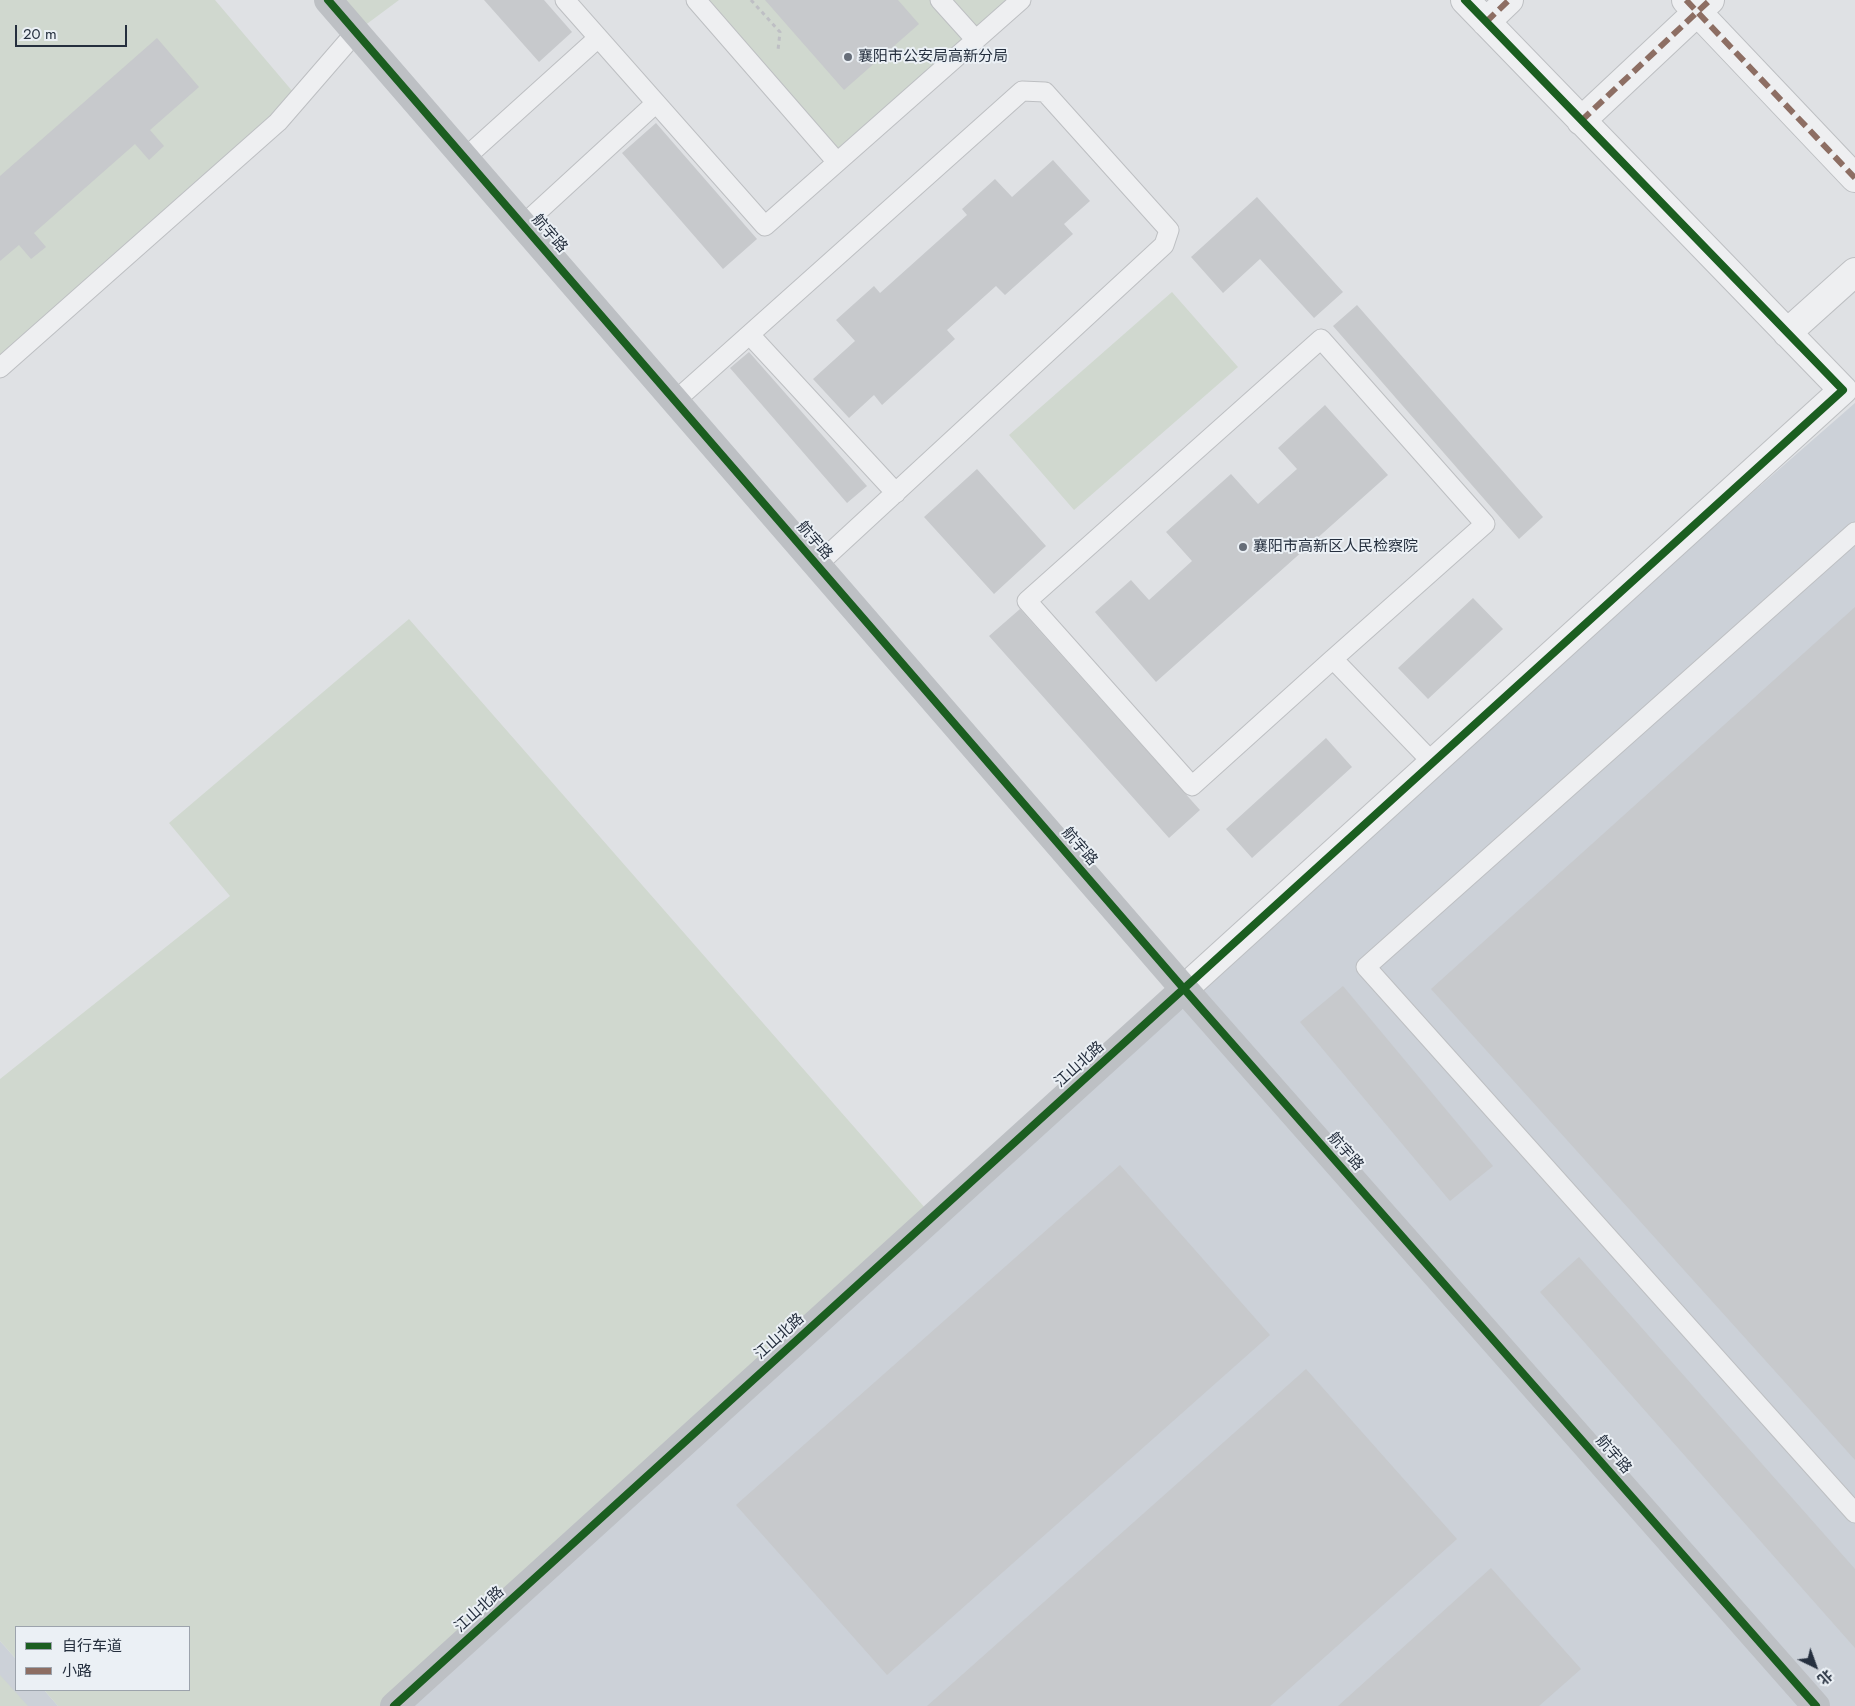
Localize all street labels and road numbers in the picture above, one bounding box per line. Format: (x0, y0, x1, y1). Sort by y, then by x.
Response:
street label: 航宇路 (527, 211, 571, 257)
street label: 航宇路 (792, 518, 836, 564)
street label: 航宇路 (1057, 824, 1101, 870)
street label: 江山北路 (1052, 1038, 1108, 1092)
street label: 航宇路 (1323, 1129, 1367, 1175)
street label: 江山北路 (752, 1310, 808, 1364)
street label: 航宇路 (1591, 1432, 1635, 1478)
street label: 江山北路 (452, 1583, 508, 1637)

